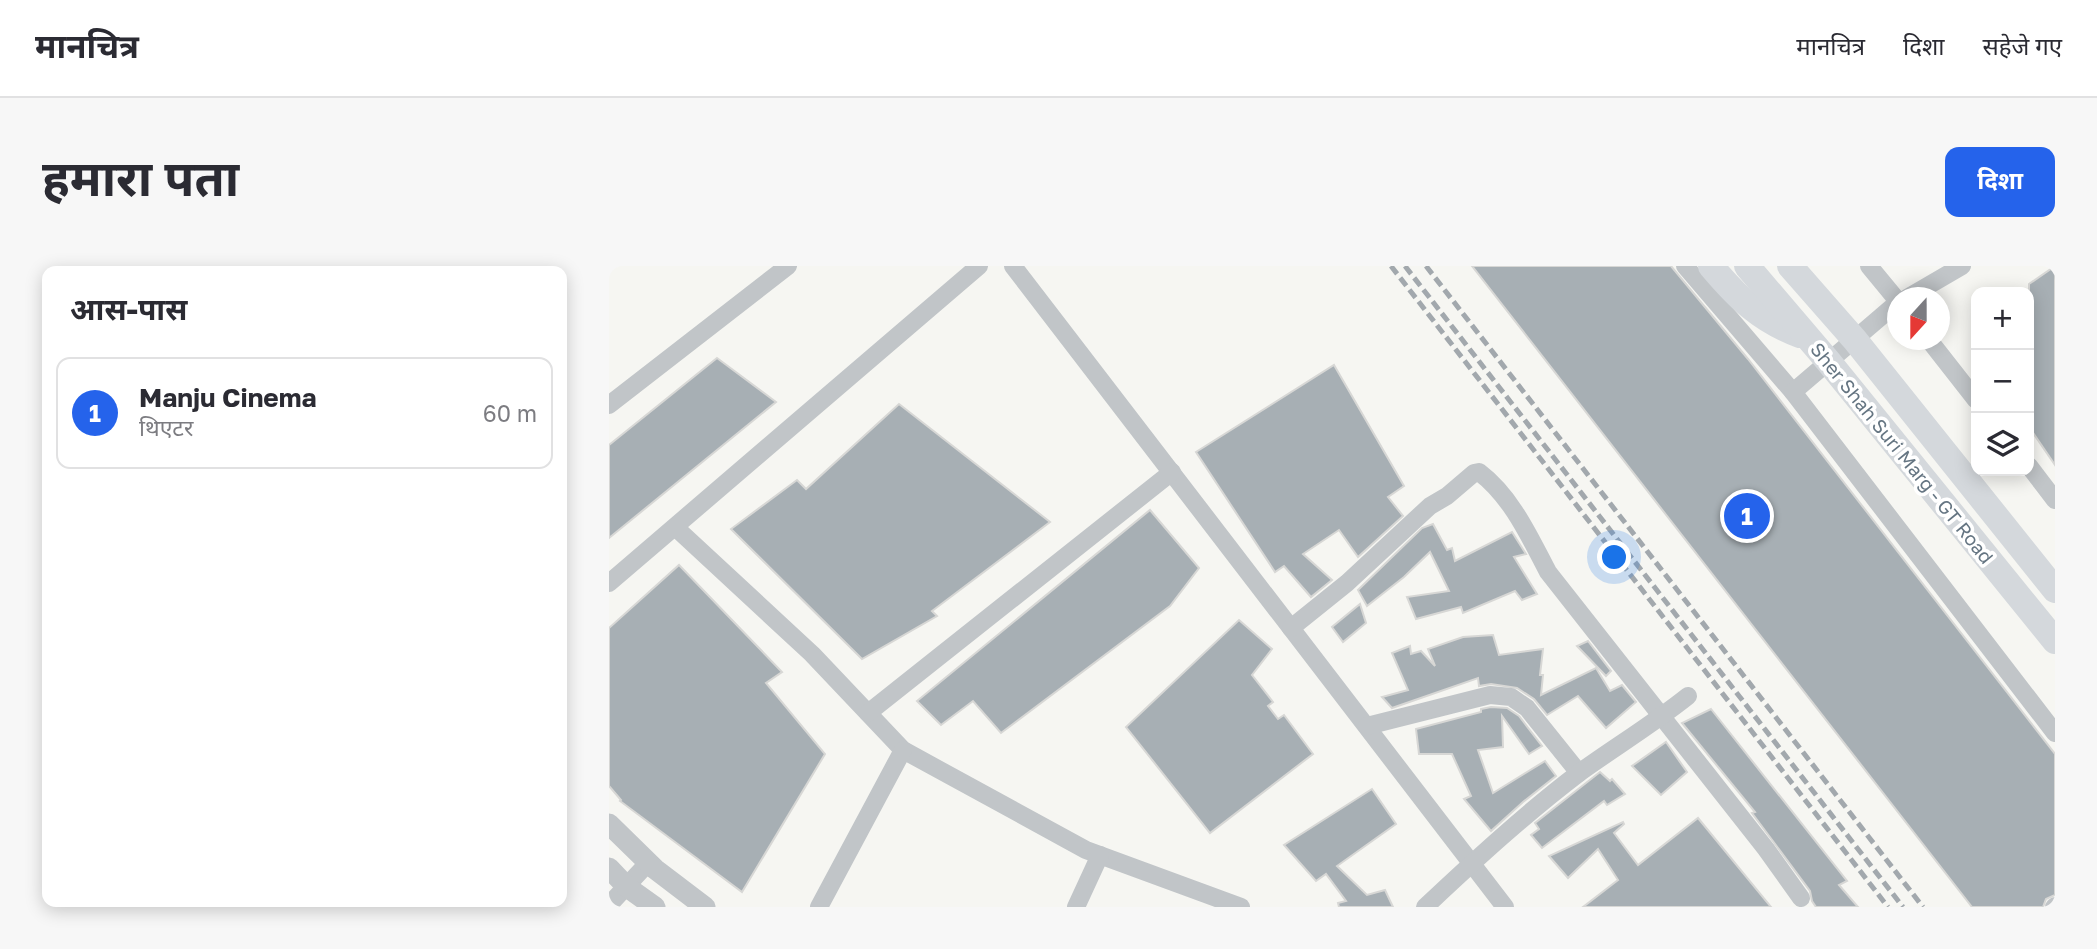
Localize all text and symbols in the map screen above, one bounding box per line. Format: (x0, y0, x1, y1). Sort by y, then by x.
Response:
text: मानचित्र (35, 26, 139, 65)
text: मानचित्र (1796, 31, 1865, 60)
text: दिशा (1903, 31, 1944, 60)
text: सहेजे गए (1982, 31, 2062, 60)
button: दिशा (1945, 147, 2055, 217)
text: हमारा पता (42, 148, 239, 207)
north arrow (1887, 287, 1950, 350)
map controls (1971, 287, 2034, 476)
button: + (1971, 287, 2034, 350)
text: आस-पास (70, 291, 187, 327)
street label: Sher Shah Suri Marg - GT Road (1806, 338, 1999, 568)
button: − (1971, 350, 2034, 413)
text: Manju Cinema (139, 382, 317, 413)
text: 1 (89, 399, 101, 427)
text: 60 m (483, 399, 537, 427)
text: थिएटर (139, 413, 193, 441)
button: layers (1971, 413, 2034, 476)
pin: 1 (1724, 490, 1770, 542)
your location (1597, 540, 1631, 574)

